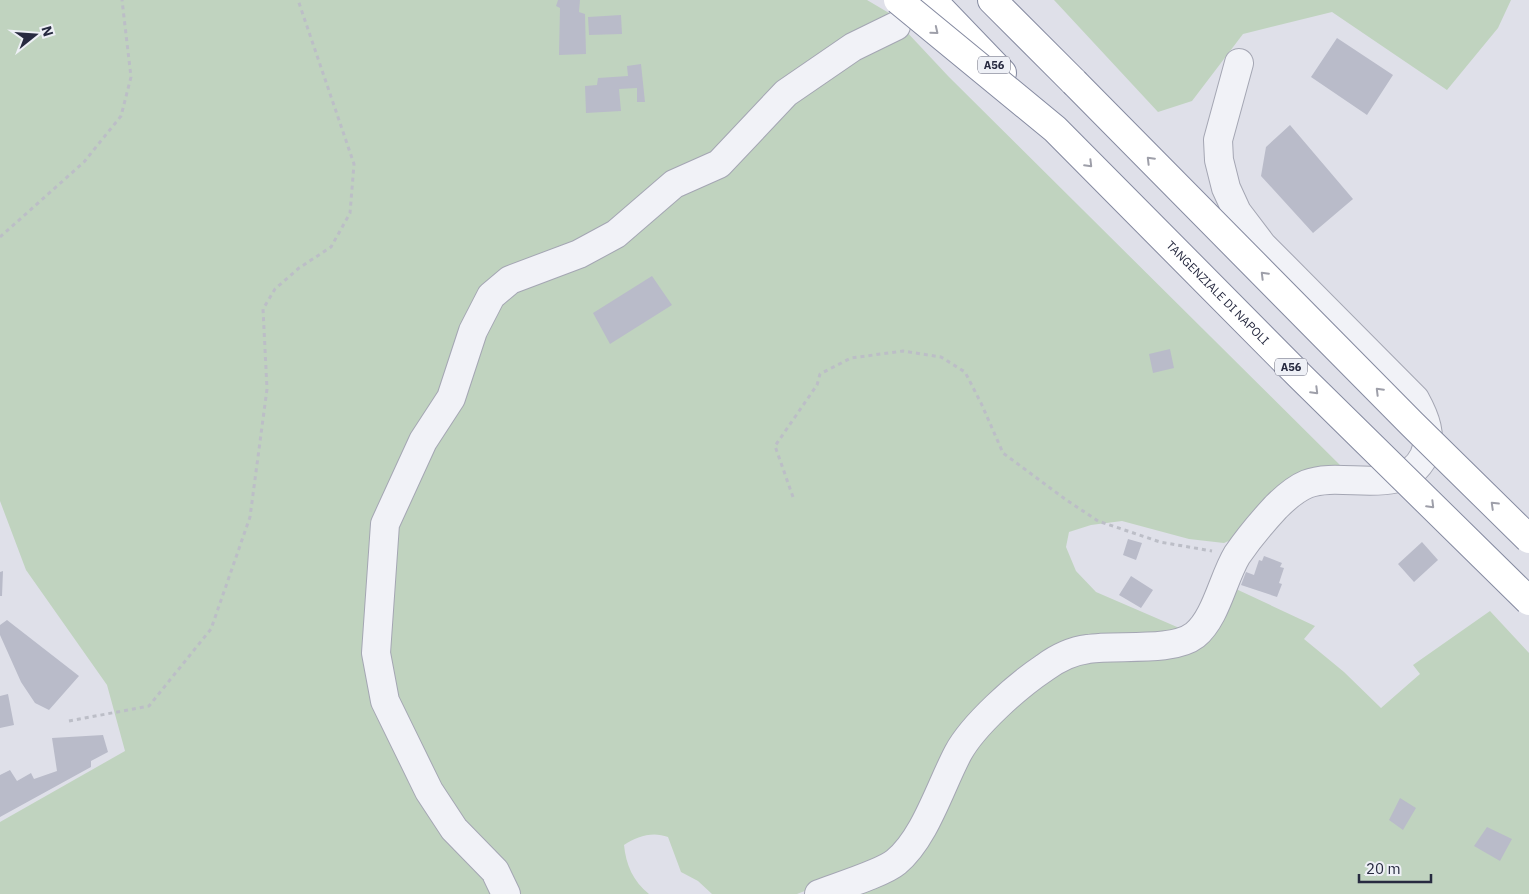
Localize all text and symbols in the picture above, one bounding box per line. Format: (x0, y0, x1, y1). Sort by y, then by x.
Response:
north arrow (10, 10, 60, 60)
text: N (37, 24, 58, 39)
one-way arrow (929, 25, 938, 33)
road number: A56 (978, 56, 1010, 74)
one-way arrow (1147, 156, 1156, 165)
one-way arrow (1084, 158, 1093, 167)
street label: TANGENZIALE DI NAPOLI (1163, 238, 1273, 348)
one-way arrow (1261, 272, 1270, 281)
road number: A56 (1275, 358, 1307, 376)
one-way arrow (1309, 385, 1318, 394)
one-way arrow (1375, 387, 1384, 396)
one-way arrow (1425, 499, 1434, 508)
one-way arrow (1491, 502, 1500, 511)
scale bar (1359, 852, 1432, 884)
text: 20 m (1366, 859, 1401, 878)

